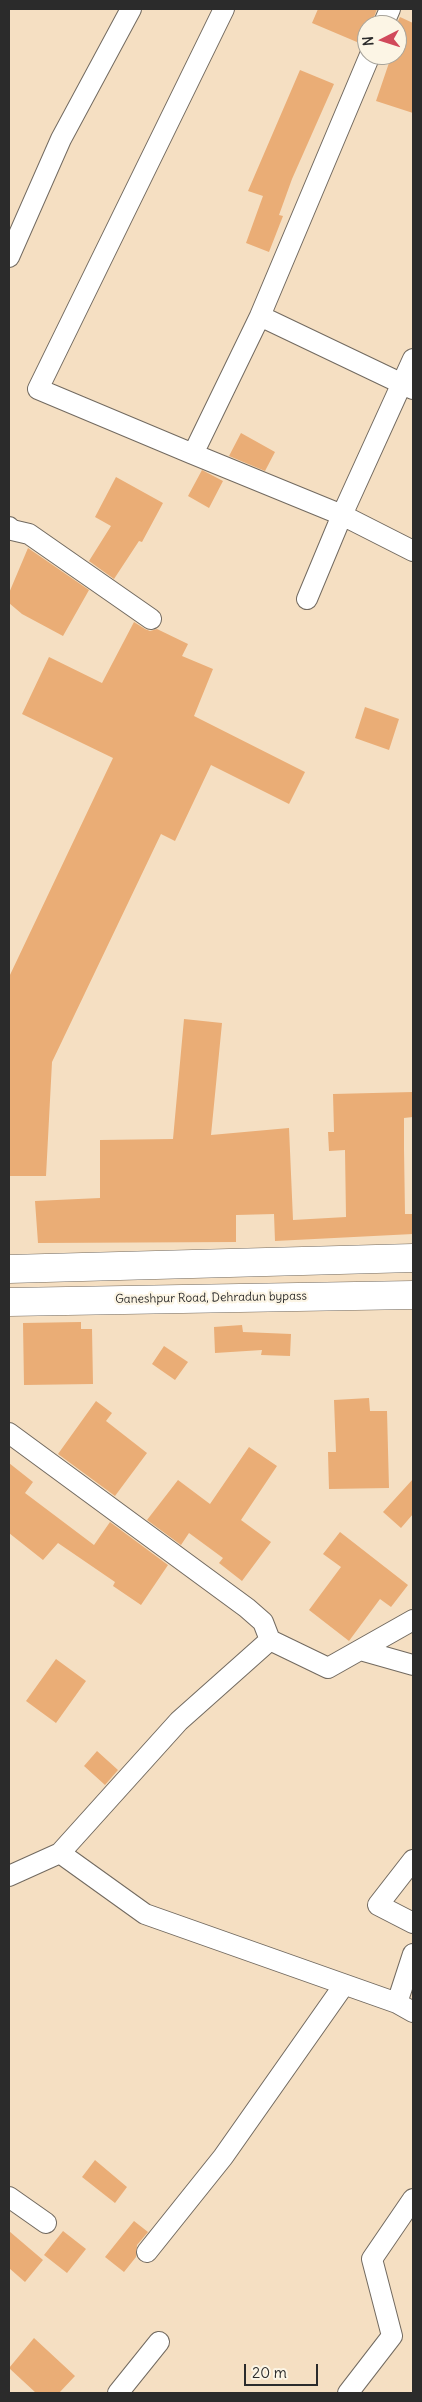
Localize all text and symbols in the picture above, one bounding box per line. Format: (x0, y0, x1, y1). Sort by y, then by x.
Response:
north arrow (357, 15, 407, 65)
text: N (359, 36, 377, 47)
street label: Ganeshpur Road, Dehradun bypass (115, 1289, 307, 1307)
scale bar (247, 2354, 321, 2386)
text: 20 m (252, 2363, 287, 2382)

